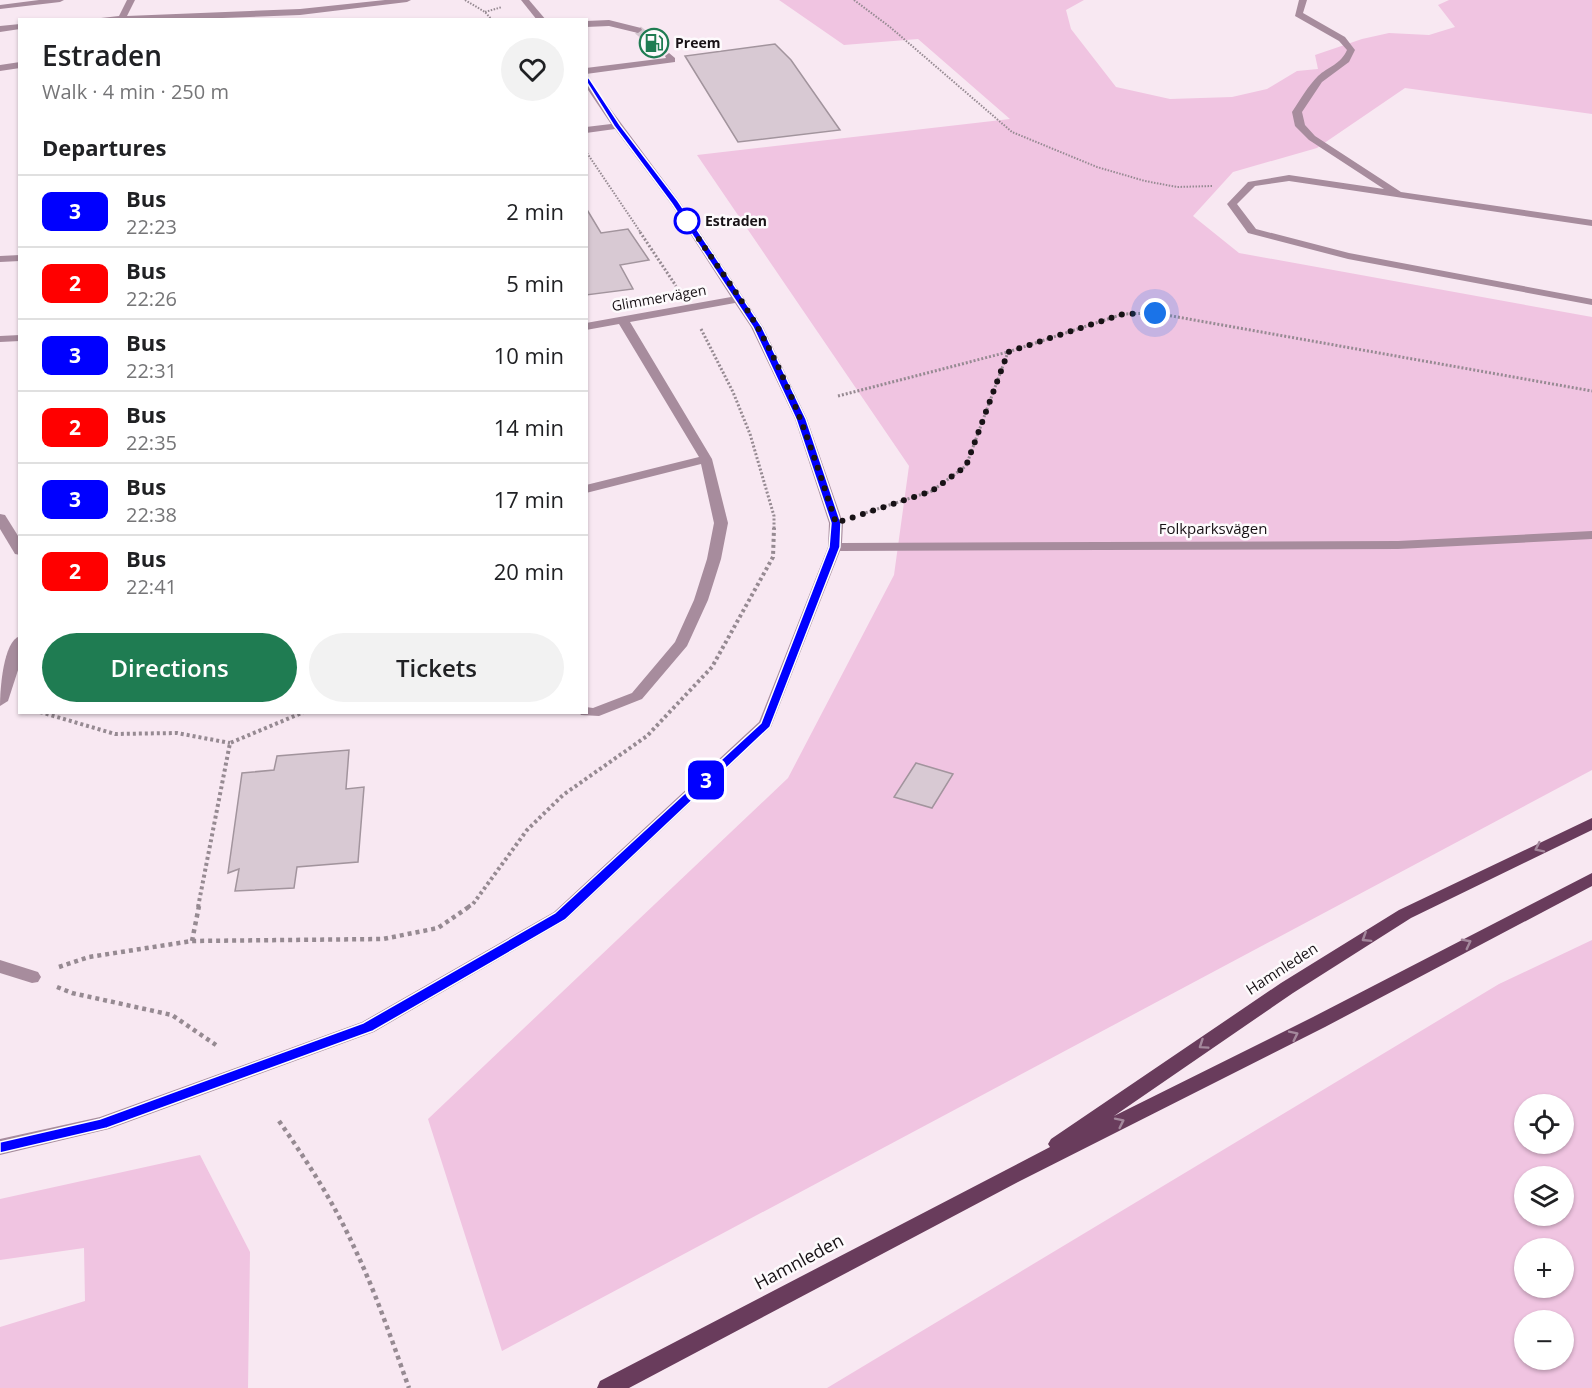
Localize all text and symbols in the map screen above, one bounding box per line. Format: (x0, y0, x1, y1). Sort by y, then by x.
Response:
fuel station icon: Preem (638, 27, 670, 59)
place label: Preem (675, 33, 720, 52)
text: Estraden (42, 36, 162, 74)
button: heart (501, 38, 564, 101)
text: Walk · 4 min · 250 m (42, 78, 229, 105)
text: Departures (42, 132, 166, 162)
text: Bus (126, 183, 166, 213)
text: 2 min (506, 196, 564, 226)
text: 3 (69, 197, 81, 225)
marker: Estraden (674, 208, 700, 234)
place label: Estraden (705, 211, 767, 230)
text: 22:23 (126, 213, 177, 240)
text: Bus (126, 255, 166, 285)
text: 5 min (506, 268, 564, 298)
text: 2 (69, 269, 81, 297)
street label: Glimmervägen (610, 280, 708, 315)
text: 22:26 (126, 285, 177, 312)
your location (1140, 298, 1170, 328)
text: Bus (126, 327, 166, 357)
text: 10 min (494, 340, 564, 370)
text: 3 (69, 341, 81, 369)
text: 22:31 (126, 357, 177, 384)
text: Bus (126, 399, 166, 429)
text: 14 min (494, 412, 564, 442)
text: 2 (69, 413, 81, 441)
text: 22:35 (126, 429, 177, 456)
text: Bus (126, 471, 166, 501)
text: 17 min (494, 484, 564, 514)
text: 3 (69, 485, 81, 513)
text: 22:38 (126, 501, 177, 528)
street label: Folkparksvägen (1159, 518, 1267, 538)
text: Bus (126, 543, 166, 573)
text: 20 min (494, 556, 564, 586)
text: 2 (69, 557, 81, 585)
text: 22:41 (126, 573, 177, 600)
button: Directions (42, 633, 297, 702)
button: Tickets (309, 633, 564, 702)
line badge: 3 (686, 760, 726, 800)
text: 3 (700, 766, 712, 794)
one-way arrow (1535, 841, 1546, 853)
one-way arrow (1362, 931, 1373, 942)
street label: Hamnleden (1242, 938, 1321, 999)
one-way arrow (1460, 939, 1471, 951)
one-way arrow (1288, 1030, 1299, 1042)
one-way arrow (1199, 1038, 1210, 1049)
map controls (1514, 1094, 1574, 1370)
button: locate (1514, 1094, 1574, 1154)
one-way arrow (1113, 1117, 1124, 1129)
button: layers (1514, 1166, 1574, 1226)
street label: Hamnleden (750, 1228, 847, 1295)
button: + (1514, 1238, 1574, 1298)
button: − (1514, 1310, 1574, 1370)

